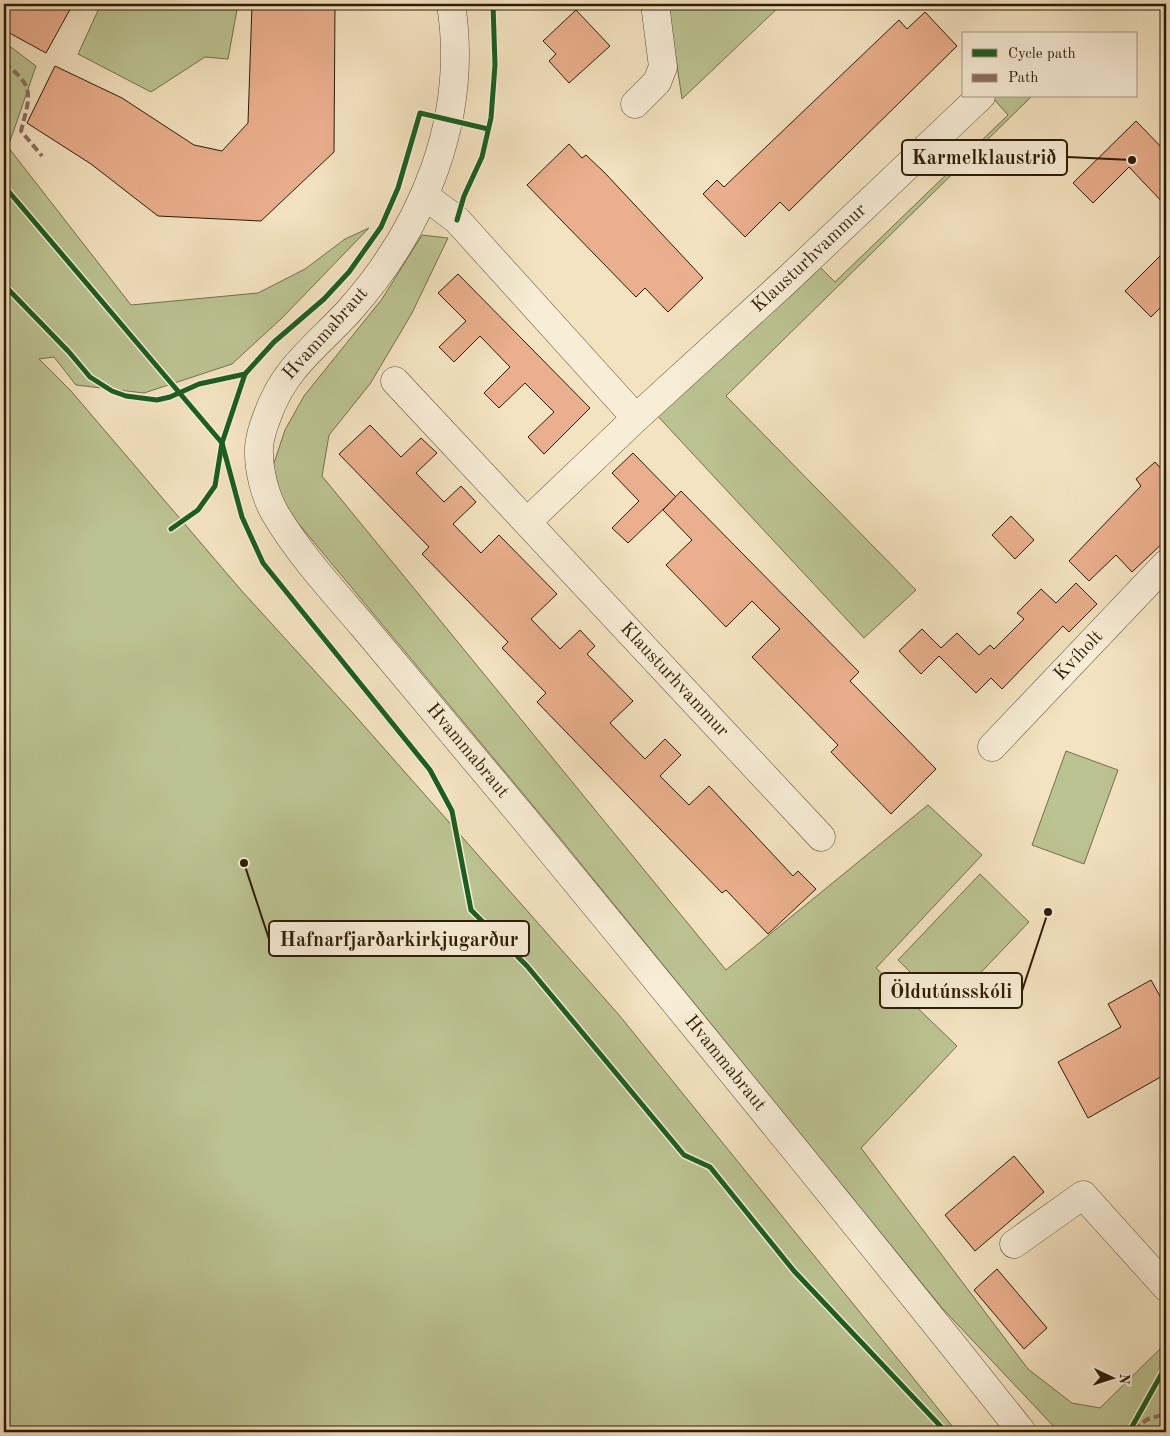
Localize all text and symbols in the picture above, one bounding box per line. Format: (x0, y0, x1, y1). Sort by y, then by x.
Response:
legend (962, 32, 1138, 98)
text: Cycle path (1008, 47, 1076, 62)
text: Path (1008, 71, 1038, 86)
callout: Karmelklaustrið (902, 140, 1067, 175)
text: Karmelklaustrið (911, 148, 1057, 169)
street label: Klausturhvammur (749, 200, 870, 316)
street label: Hvammabraut (280, 284, 372, 384)
street label: Klausturhvammur (616, 619, 732, 741)
street label: Kvíholt (1051, 627, 1107, 684)
street label: Hvammabraut (423, 700, 512, 802)
callout: Hafnarfjarðarkirkjugarður (269, 921, 529, 956)
text: Hafnarfjarðarkirkjugarður (279, 930, 519, 951)
callout: Öldutúnsskóli (880, 973, 1022, 1008)
text: Öldutúnsskóli (890, 979, 1012, 1003)
street label: Hvammabraut (681, 1012, 769, 1115)
north arrow (1088, 1354, 1138, 1404)
text: N (1117, 1373, 1131, 1385)

